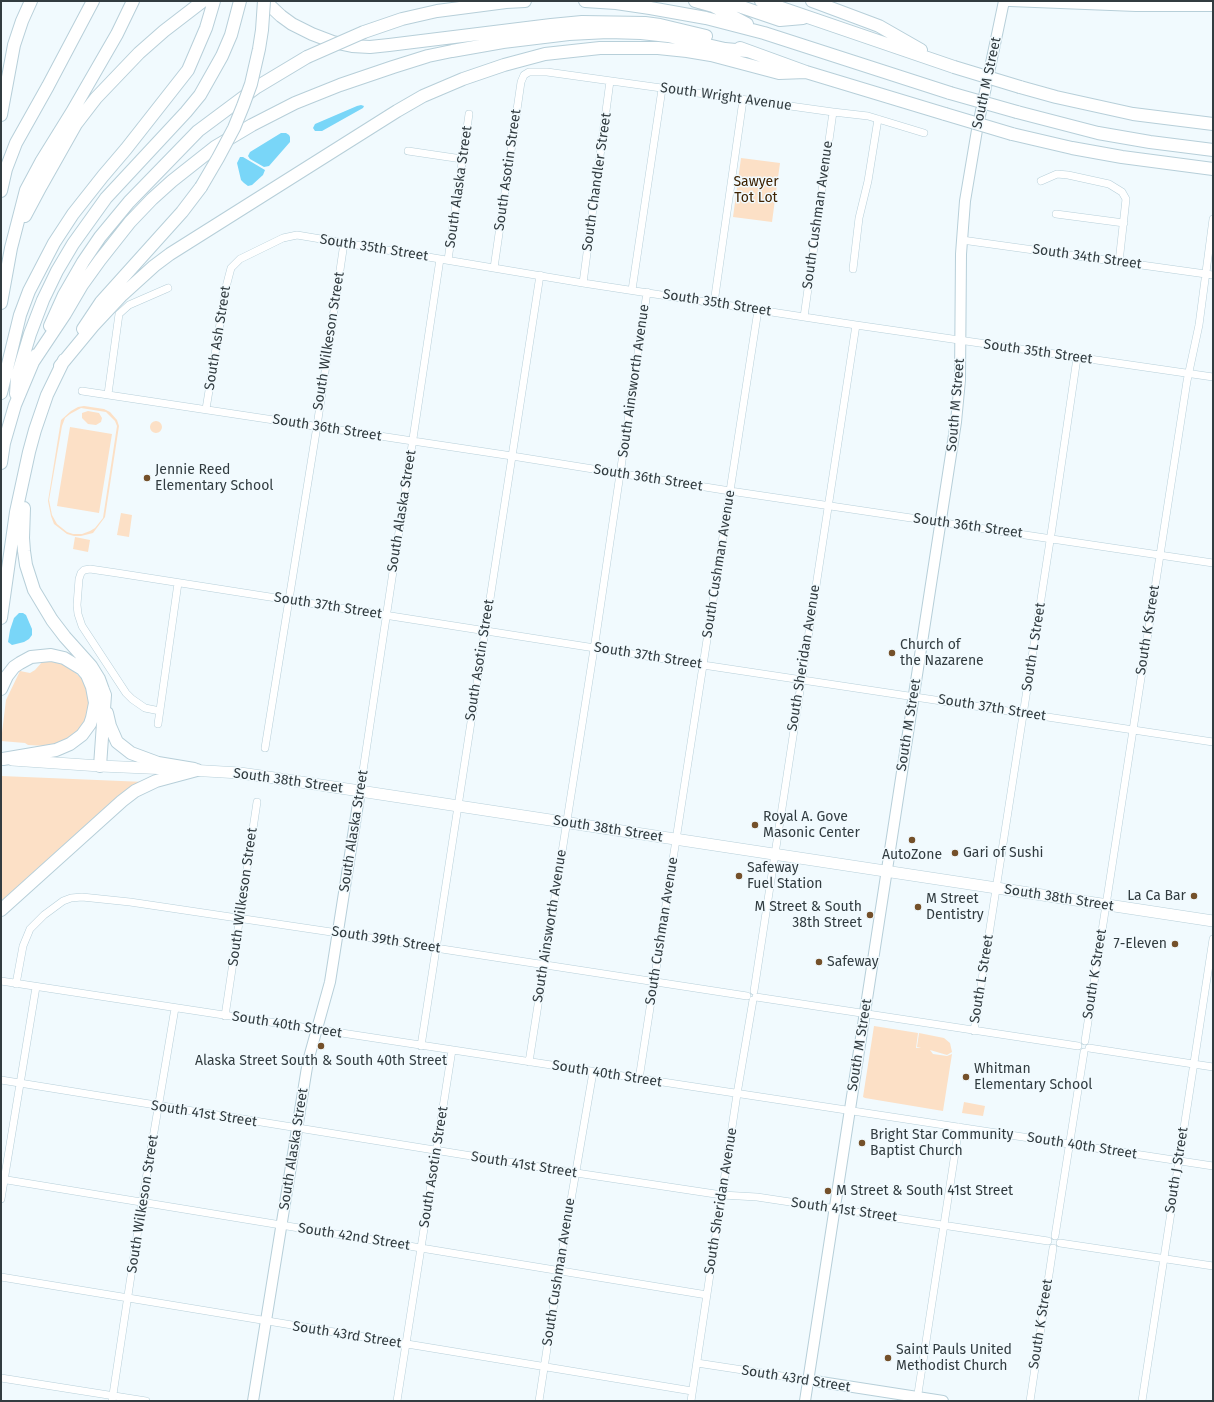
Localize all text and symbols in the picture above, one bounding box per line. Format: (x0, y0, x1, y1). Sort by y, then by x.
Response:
street label: South M Street (969, 36, 1005, 130)
street label: South Wright Avenue (659, 79, 793, 115)
street label: South Asotin Street (491, 108, 525, 232)
street label: South Chandler Street (579, 112, 615, 252)
street label: South Alaska Street (442, 125, 476, 249)
street label: South Cushman Avenue (799, 140, 837, 290)
park label: Sawyer Tot Lot (733, 174, 779, 206)
street label: South 35th Street (318, 231, 430, 265)
street label: South 34th Street (1031, 241, 1143, 273)
street label: South Wilkeson Street (310, 271, 348, 411)
street label: South Ash Street (201, 285, 235, 391)
street label: South 35th Street (661, 286, 773, 320)
street label: South Ainsworth Avenue (615, 303, 653, 459)
street label: South 35th Street (982, 336, 1094, 368)
street label: South M Street (944, 358, 968, 452)
street label: South 36th Street (271, 411, 383, 445)
street label: South Alaska Street (384, 449, 420, 573)
street label: South 36th Street (592, 461, 704, 495)
place label: Jennie Reed Elementary School (155, 462, 273, 494)
marker: Jennie Reed Elementary School (142, 473, 152, 483)
street label: South Cushman Avenue (699, 489, 739, 639)
street label: South 36th Street (912, 510, 1024, 542)
street label: South Sheridan Avenue (784, 584, 824, 732)
street label: South K Street (1133, 584, 1163, 676)
street label: South 37th Street (273, 589, 383, 623)
street label: South Asotin Street (462, 598, 498, 722)
street label: South L Street (1019, 601, 1049, 693)
place label: Church of the Nazarene (900, 637, 984, 670)
street label: South 37th Street (593, 639, 703, 673)
marker: Church of the Nazarene (887, 648, 897, 658)
street label: South M Street (893, 678, 925, 772)
street label: South 37th Street (937, 691, 1047, 725)
street label: South 38th Street (232, 765, 344, 797)
street label: South Alaska Street (336, 769, 372, 893)
place label: Royal A. Gove Masonic Center (763, 809, 860, 842)
street label: South 38th Street (552, 812, 664, 846)
marker: Royal A. Gove Masonic Center (750, 820, 760, 830)
street label: South Wilkeson Street (225, 827, 261, 967)
marker: AutoZone (907, 835, 917, 845)
place label: Gari of Sushi (963, 845, 1044, 861)
place label: AutoZone (882, 847, 942, 863)
street label: South Ainsworth Avenue (530, 848, 570, 1004)
marker: Gari of Sushi (950, 848, 960, 858)
street label: South Cushman Avenue (642, 856, 682, 1006)
place label: Safeway Fuel Station (747, 860, 823, 892)
marker: Safeway Fuel Station (734, 871, 744, 881)
street label: South 38th Street (1003, 881, 1115, 915)
place label: La Ca Bar (1127, 888, 1186, 904)
place label: M Street Dentistry (926, 891, 984, 924)
marker: La Ca Bar (1189, 891, 1199, 901)
place label: M Street & South 38th Street (755, 899, 862, 932)
marker: M Street Dentistry (913, 902, 923, 912)
marker: M Street & South 38th Street (865, 910, 875, 920)
street label: South 39th Street (330, 923, 442, 957)
street label: South K Street (1080, 928, 1110, 1020)
street label: South L Street (967, 933, 997, 1025)
place label: 7-Eleven (1113, 936, 1167, 952)
marker: 7-Eleven (1170, 939, 1180, 949)
place label: Safeway (827, 954, 879, 970)
marker: Safeway (814, 957, 824, 967)
street label: South M Street (844, 998, 876, 1092)
street label: South 40th Street (231, 1008, 343, 1042)
marker: Alaska Street South & South 40th Street (316, 1041, 326, 1051)
place label: Alaska Street South & South 40th Street (195, 1053, 447, 1069)
street label: South 40th Street (551, 1057, 663, 1091)
place label: Whitman Elementary School (974, 1061, 1092, 1094)
marker: Whitman Elementary School (961, 1072, 971, 1082)
street label: South Alaska Street (276, 1087, 312, 1211)
street label: South 41st Street (150, 1097, 258, 1131)
street label: South Asotin Street (416, 1105, 452, 1229)
street label: South J Street (1162, 1126, 1192, 1214)
street label: South Sheridan Avenue (701, 1127, 741, 1275)
place label: Bright Star Community Baptist Church (870, 1127, 1013, 1160)
street label: South 40th Street (1026, 1129, 1138, 1163)
street label: South Wilkeson Street (124, 1134, 162, 1274)
marker: Bright Star Community Baptist Church (857, 1138, 867, 1148)
street label: South 41st Street (470, 1148, 578, 1182)
place label: M Street & South 41st Street (836, 1183, 1013, 1199)
marker: M Street & South 41st Street (823, 1186, 833, 1196)
street label: South 41st Street (790, 1194, 898, 1226)
street label: South Cushman Avenue (539, 1197, 579, 1347)
street label: South 42nd Street (297, 1220, 411, 1254)
street label: South K Street (1026, 1278, 1056, 1370)
street label: South 43rd Street (291, 1318, 403, 1352)
place label: Saint Pauls United Methodist Church (896, 1342, 1012, 1374)
marker: Saint Pauls United Methodist Church (883, 1353, 893, 1363)
street label: South 43rd Street (740, 1362, 852, 1396)

